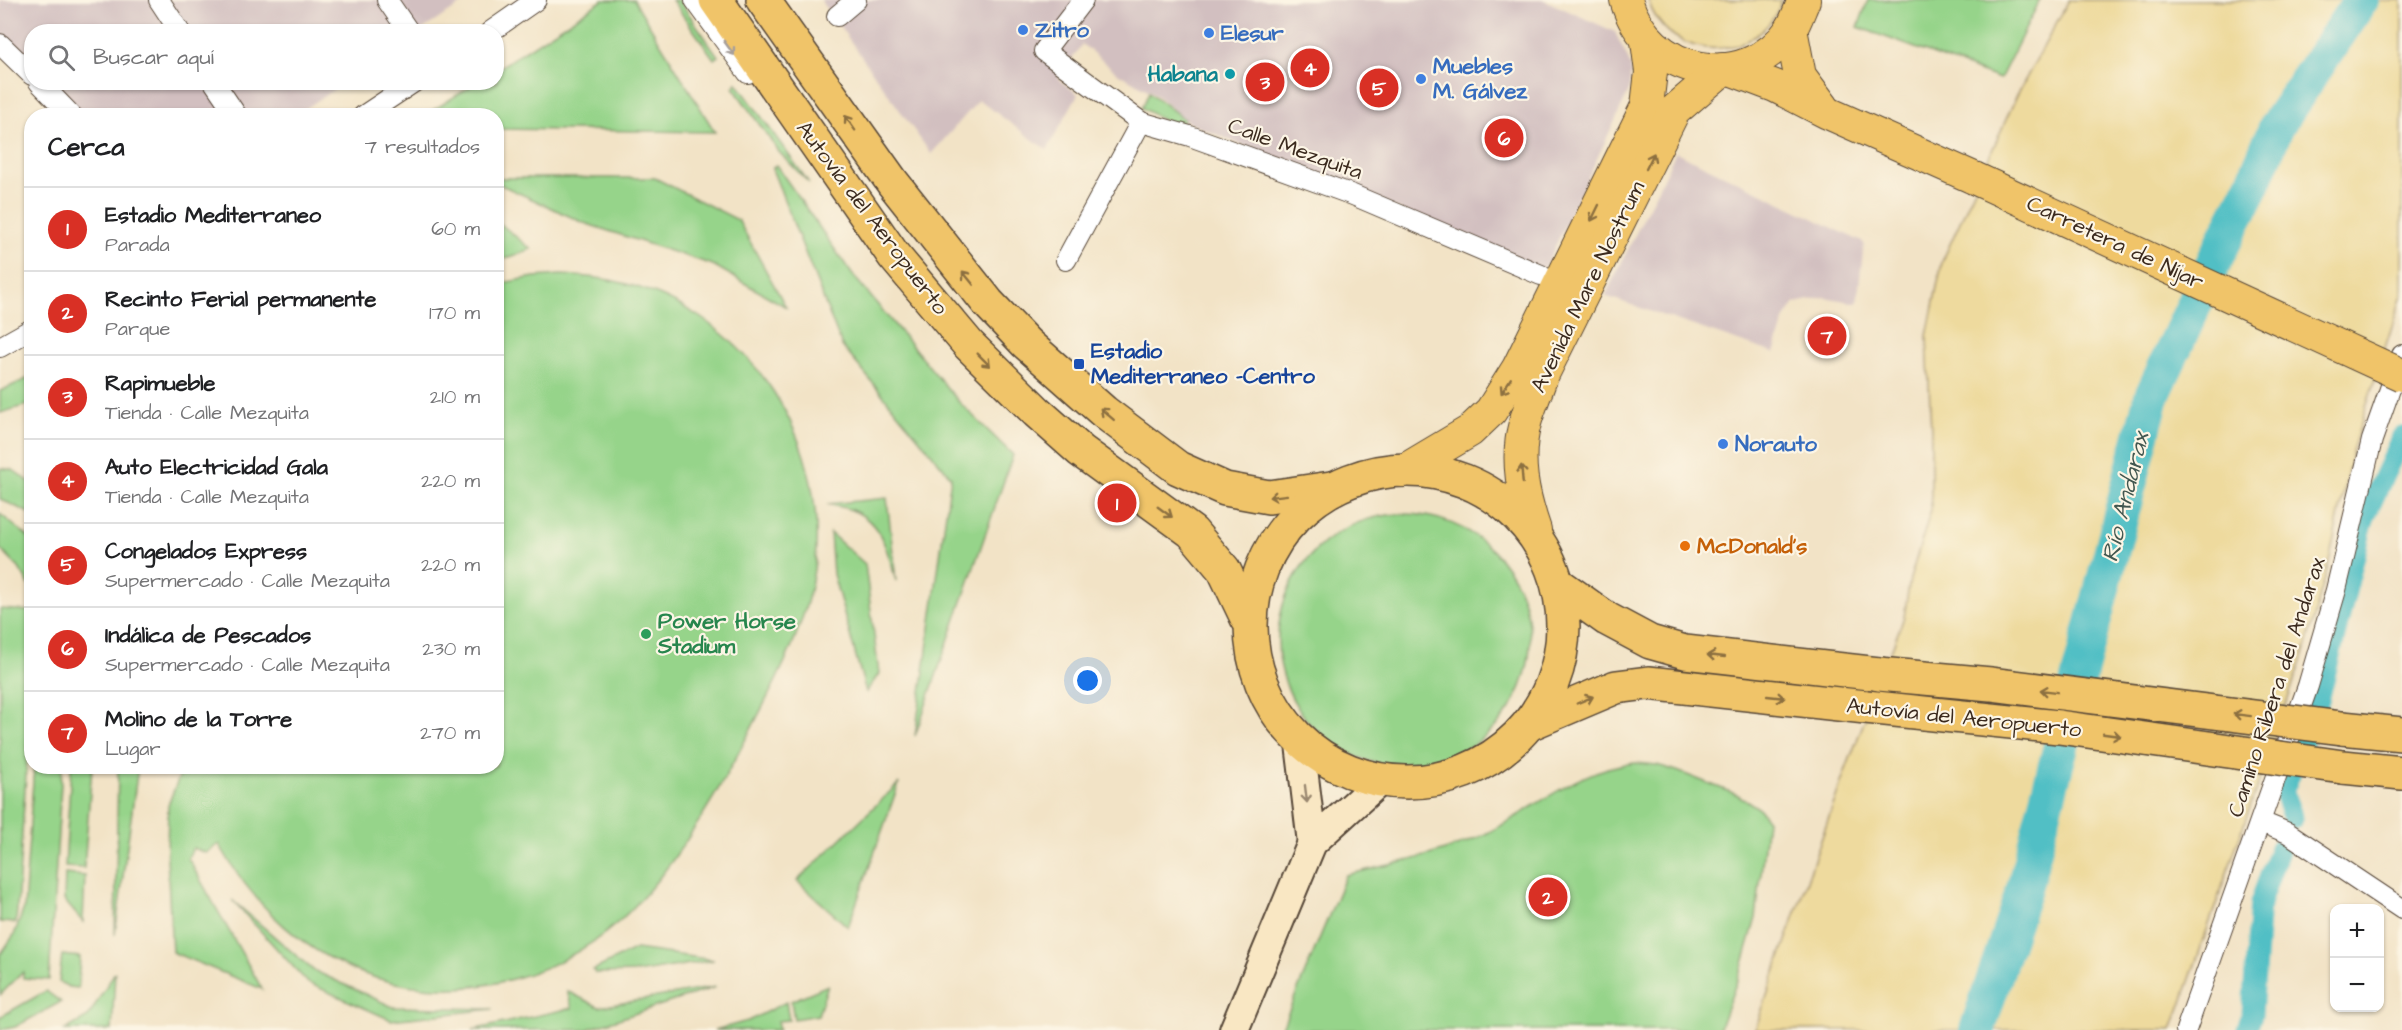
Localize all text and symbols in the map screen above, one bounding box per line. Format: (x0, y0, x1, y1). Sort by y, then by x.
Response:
place label: Zitro (1035, 15, 1090, 46)
place label: Elesur (1221, 18, 1285, 49)
marker: Zitro (1016, 23, 1030, 37)
search box (24, 24, 504, 90)
marker: Elesur (1202, 26, 1216, 40)
one-way arrow (723, 39, 735, 55)
icon: search (45, 41, 78, 74)
text: Buscar aquí (93, 42, 214, 73)
pin: 4 (1290, 46, 1330, 90)
place label: Muebles M. Gálvez (1433, 51, 1528, 107)
place label: Habana (1148, 59, 1219, 90)
pin: 3 (1246, 60, 1284, 104)
pin: 5 (1360, 66, 1398, 110)
marker: Habana (1223, 67, 1237, 81)
marker: Muebles M. Gálvez (1414, 72, 1428, 86)
street label: Calle Mezquita (1223, 110, 1367, 188)
street label: Autovía del Aeropuerto (789, 114, 956, 322)
one-way arrow (844, 115, 856, 131)
pin: 6 (1484, 116, 1524, 160)
text: Cerca (48, 129, 125, 165)
text: 7 resultados (365, 133, 480, 161)
one-way arrow (1644, 152, 1656, 170)
street label: Avenida Mare Nostrum (1523, 176, 1653, 398)
street label: Carretera de Níjar (2021, 188, 2209, 298)
text: Estadio Mediterraneo (105, 200, 321, 231)
one-way arrow (1588, 203, 1600, 221)
text: 1 (66, 215, 69, 243)
text: 60 m (431, 215, 480, 243)
text: Parada (105, 231, 170, 259)
one-way arrow (962, 270, 975, 286)
text: Recinto Ferial permanente (105, 284, 376, 315)
text: 2 (62, 299, 73, 327)
text: 170 m (429, 299, 480, 327)
pin: 7 (1808, 314, 1846, 358)
text: Parque (105, 315, 170, 343)
place label: Estadio Mediterraneo -Centro (1091, 336, 1315, 392)
one-way arrow (976, 352, 991, 367)
marker: Estadio Mediterraneo -Centro (1072, 357, 1086, 371)
text: Rapimueble (105, 368, 215, 399)
one-way arrow (1500, 377, 1512, 394)
text: 3 (62, 383, 73, 411)
text: 210 m (430, 383, 480, 411)
text: Tienda · Calle Mezquita (105, 399, 309, 427)
one-way arrow (1100, 407, 1115, 421)
water label: Río Andarax (2093, 427, 2159, 565)
place label: Norauto (1735, 429, 1818, 460)
marker: Norauto (1716, 437, 1730, 451)
text: Auto Electricidad Gala (105, 452, 328, 483)
one-way arrow (1516, 464, 1527, 484)
text: 4 (61, 467, 74, 495)
text: 220 m (421, 467, 480, 495)
pin: 1 (1098, 480, 1136, 526)
text: Tienda · Calle Mezquita (105, 483, 309, 511)
one-way arrow (1269, 490, 1289, 501)
one-way arrow (1156, 506, 1172, 518)
place label: McDonald's (1697, 531, 1807, 562)
text: Congelados Express (105, 536, 307, 567)
marker: McDonald's (1678, 539, 1692, 553)
text: 5 (60, 551, 75, 579)
text: 220 m (421, 551, 480, 579)
street label: Camino Ribera del Andarax (2220, 552, 2334, 821)
text: Supermercado · Calle Mezquita (105, 567, 390, 595)
place label: Power Horse Stadium (657, 606, 796, 662)
text: Indálica de Pescados (105, 620, 311, 651)
marker: Power Horse Stadium (639, 627, 653, 641)
text: 6 (61, 635, 74, 663)
text: 230 m (422, 635, 480, 663)
one-way arrow (1707, 650, 1726, 661)
text: Supermercado · Calle Mezquita (105, 651, 390, 679)
your location (1073, 666, 1102, 695)
one-way arrow (2039, 685, 2059, 696)
street label: Autovía del Aeropuerto (1845, 690, 2084, 746)
one-way arrow (1766, 692, 1786, 703)
one-way arrow (1575, 694, 1594, 705)
text: Molino de la Torre (105, 704, 292, 735)
one-way arrow (2233, 709, 2253, 720)
text: 7 (61, 719, 74, 747)
text: 270 m (420, 719, 480, 747)
one-way arrow (2102, 729, 2122, 740)
text: Lugar (105, 735, 161, 763)
one-way arrow (1301, 783, 1312, 803)
pin: 2 (1528, 874, 1568, 920)
map controls (2330, 904, 2384, 1012)
button: + (2330, 904, 2384, 958)
button: − (2330, 958, 2384, 1012)

